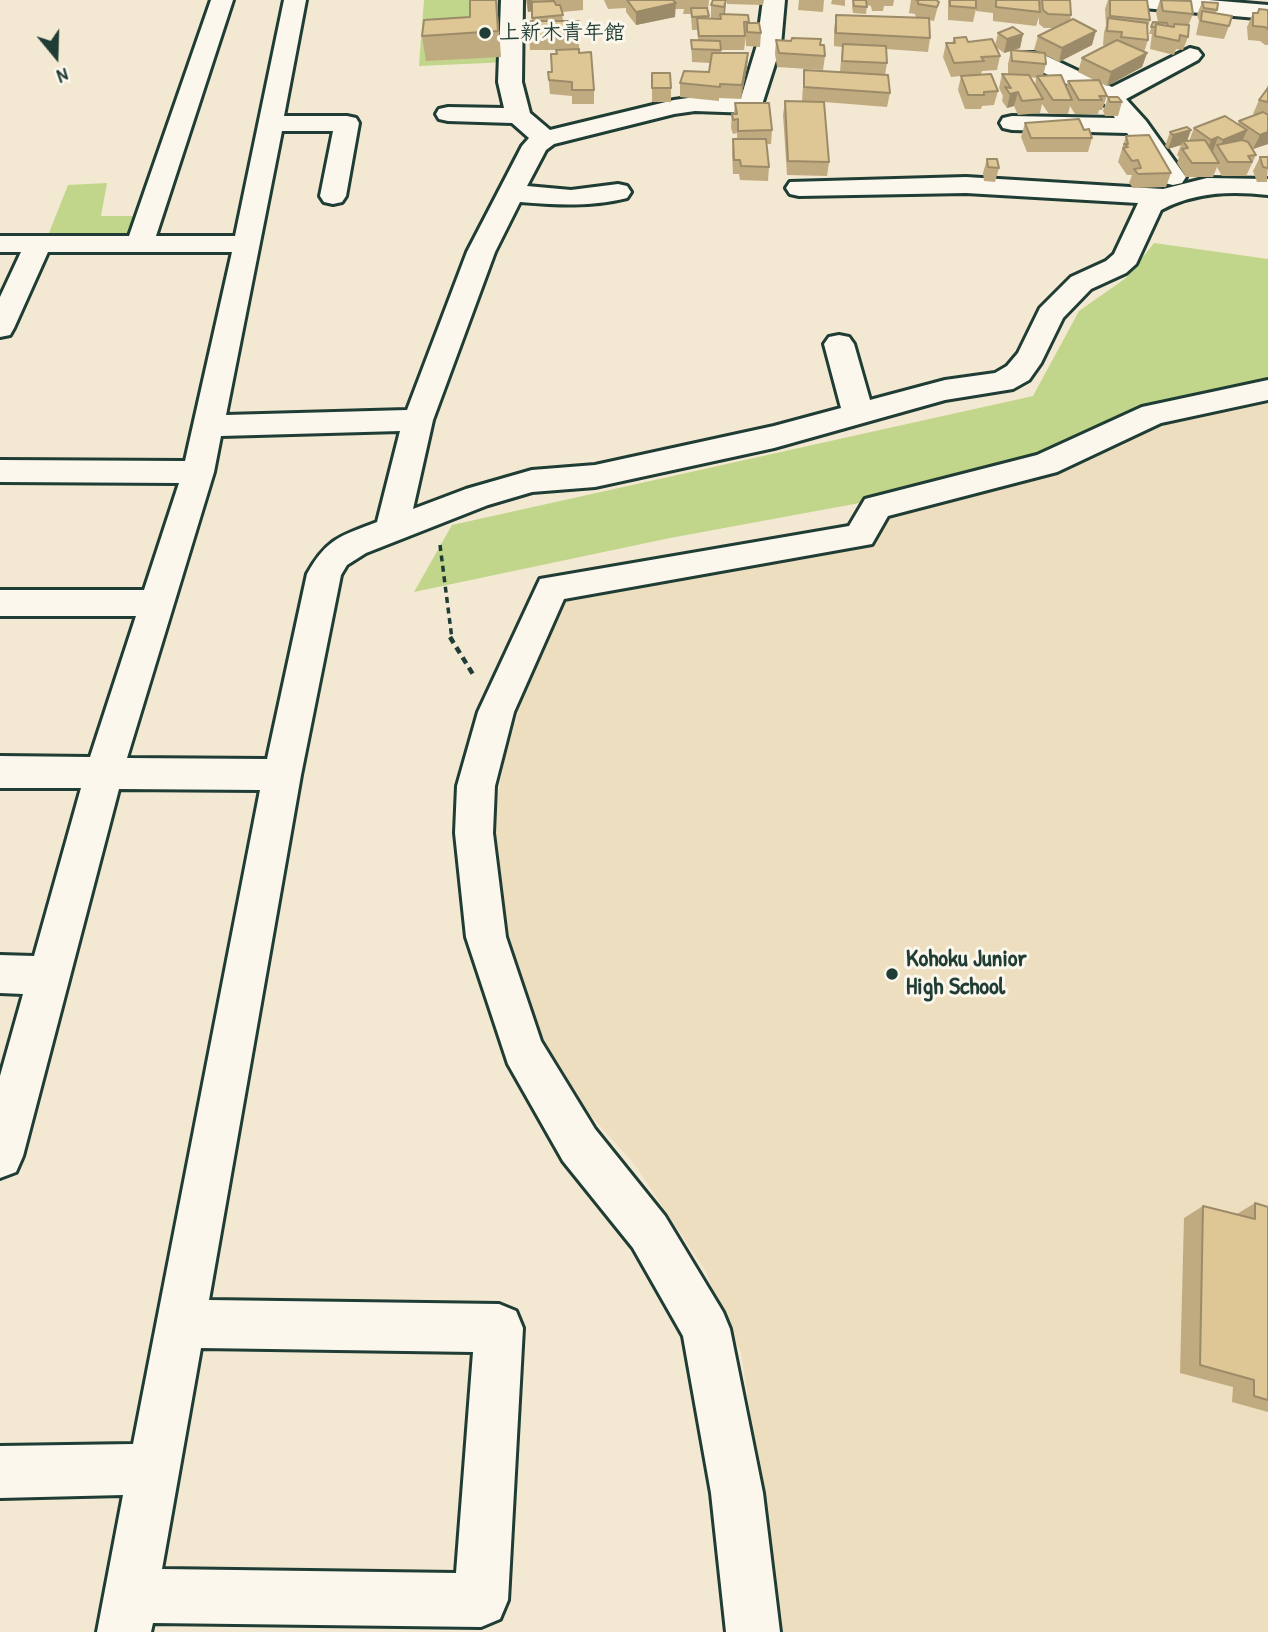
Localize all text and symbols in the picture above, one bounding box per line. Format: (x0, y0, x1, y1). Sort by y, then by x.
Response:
place label: 上新木青年館 (499, 20, 625, 46)
north arrow (21, 21, 91, 91)
marker: 上新木青年館 (477, 25, 493, 41)
text: N (54, 62, 72, 90)
place label: Kohoku Junior High School (906, 946, 1027, 1002)
marker: Kohoku Junior High School (884, 966, 900, 982)

